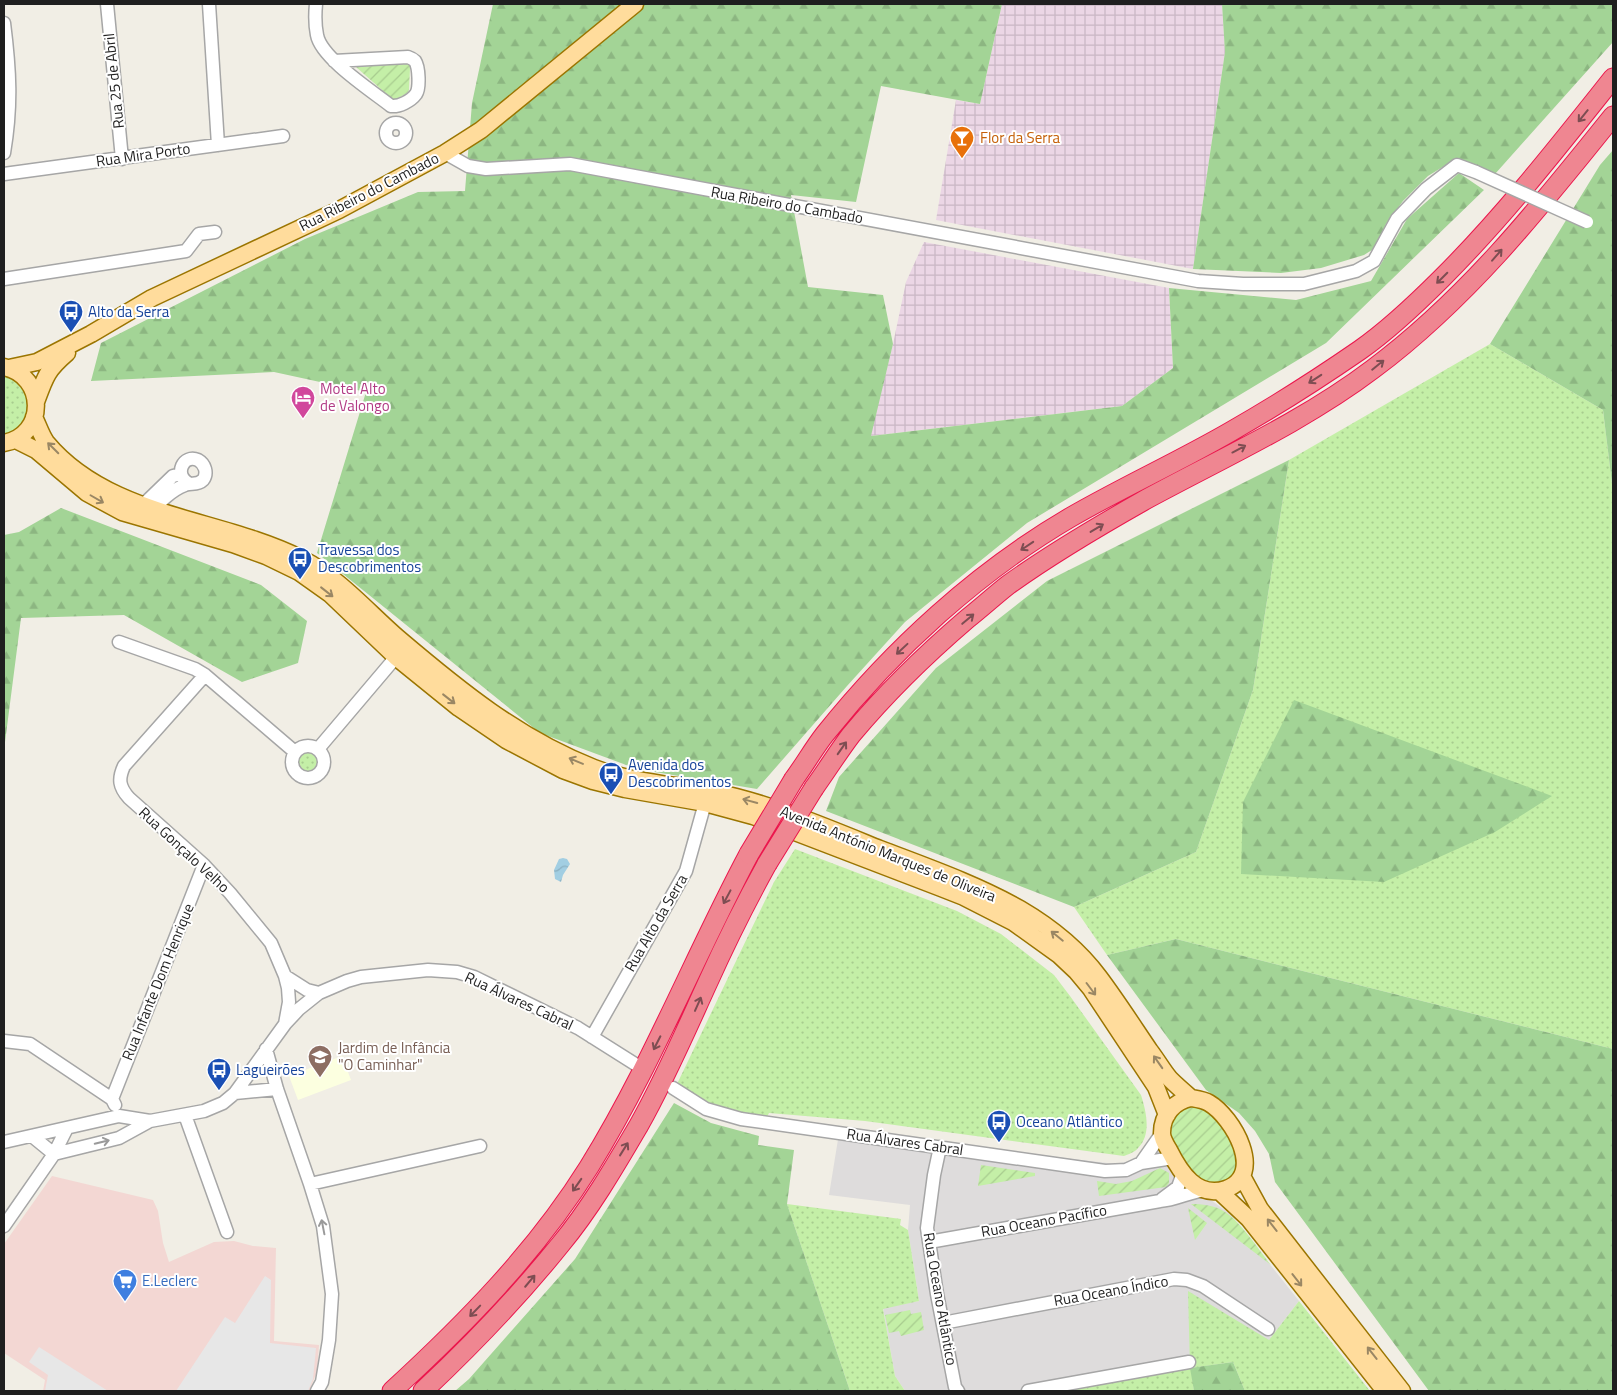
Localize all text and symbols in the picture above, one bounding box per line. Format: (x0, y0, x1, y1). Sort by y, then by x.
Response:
street label: Rua 25 de Abril (97, 32, 130, 130)
one-way arrow (1577, 109, 1588, 122)
bar icon: Flor da Serra (949, 125, 975, 159)
place label: Flor da Serra (980, 126, 1061, 149)
street label: Rua Mira Porto (94, 136, 192, 173)
street label: Rua Ribeiro do Cambado (295, 146, 443, 237)
street label: Rua Ribeiro do Cambado (709, 180, 865, 229)
one-way arrow (1491, 248, 1503, 261)
one-way arrow (1436, 272, 1448, 284)
bus stop icon: Alto da Serra (58, 299, 84, 333)
place label: Alto da Serra (88, 300, 170, 323)
one-way arrow (1371, 360, 1384, 371)
one-way arrow (1308, 374, 1322, 385)
place label: Motel Alto de Valongo (320, 377, 390, 417)
hotel icon: Motel Alto de Valongo (290, 385, 316, 419)
one-way arrow (47, 442, 59, 455)
one-way arrow (1232, 444, 1247, 454)
one-way arrow (89, 494, 104, 504)
one-way arrow (1090, 523, 1104, 533)
place label: Travessa dos Descobrimentos (318, 538, 421, 578)
one-way arrow (1020, 541, 1034, 551)
bus stop icon: Travessa dos Descobrimentos (287, 546, 313, 580)
one-way arrow (320, 587, 333, 598)
one-way arrow (961, 613, 974, 625)
one-way arrow (895, 643, 908, 655)
one-way arrow (442, 694, 455, 705)
one-way arrow (837, 741, 847, 755)
place label: Avenida dos Descobrimentos (628, 753, 731, 793)
one-way arrow (569, 755, 584, 765)
bus stop icon: Avenida dos Descobrimentos (598, 761, 624, 795)
one-way arrow (742, 796, 758, 805)
street label: Avenida António Marques de Oliveira (777, 800, 1000, 908)
street label: Rua Gonçalo Velho (134, 801, 235, 898)
street label: Rua Alto da Serra (618, 869, 693, 976)
one-way arrow (721, 889, 731, 903)
street label: Rua Infante Dom Henrique (116, 900, 200, 1064)
one-way arrow (1051, 930, 1064, 941)
street label: Rua Álvares Cabral (461, 965, 577, 1036)
one-way arrow (1085, 982, 1096, 995)
one-way arrow (694, 997, 703, 1012)
place label: Jardim de Infância "O Caminhar" (338, 1036, 451, 1076)
one-way arrow (652, 1036, 662, 1051)
school or university icon: Jardim de Infância "O Caminhar" (307, 1044, 333, 1078)
one-way arrow (1153, 1055, 1163, 1069)
bus stop icon: Lagueirões (206, 1057, 232, 1091)
place label: Lagueirões (236, 1058, 305, 1081)
bus stop icon: Oceano Atlântico (986, 1109, 1012, 1143)
place label: Oceano Atlântico (1016, 1110, 1123, 1133)
street label: Rua Álvares Cabral (845, 1122, 965, 1161)
one-way arrow (93, 1137, 109, 1146)
one-way arrow (620, 1142, 630, 1156)
one-way arrow (572, 1178, 582, 1192)
street label: Rua Oceano Pacífico (979, 1198, 1109, 1243)
one-way arrow (317, 1219, 327, 1235)
one-way arrow (1267, 1219, 1278, 1232)
street label: Rua Oceano Atlântico (917, 1231, 964, 1367)
supermarket icon: E.Leclerc (112, 1268, 138, 1302)
place label: E.Leclerc (142, 1269, 197, 1292)
street label: Rua Oceano Índico (1052, 1269, 1170, 1312)
one-way arrow (1292, 1273, 1303, 1286)
one-way arrow (524, 1275, 535, 1288)
one-way arrow (469, 1304, 481, 1317)
one-way arrow (1367, 1347, 1378, 1360)

